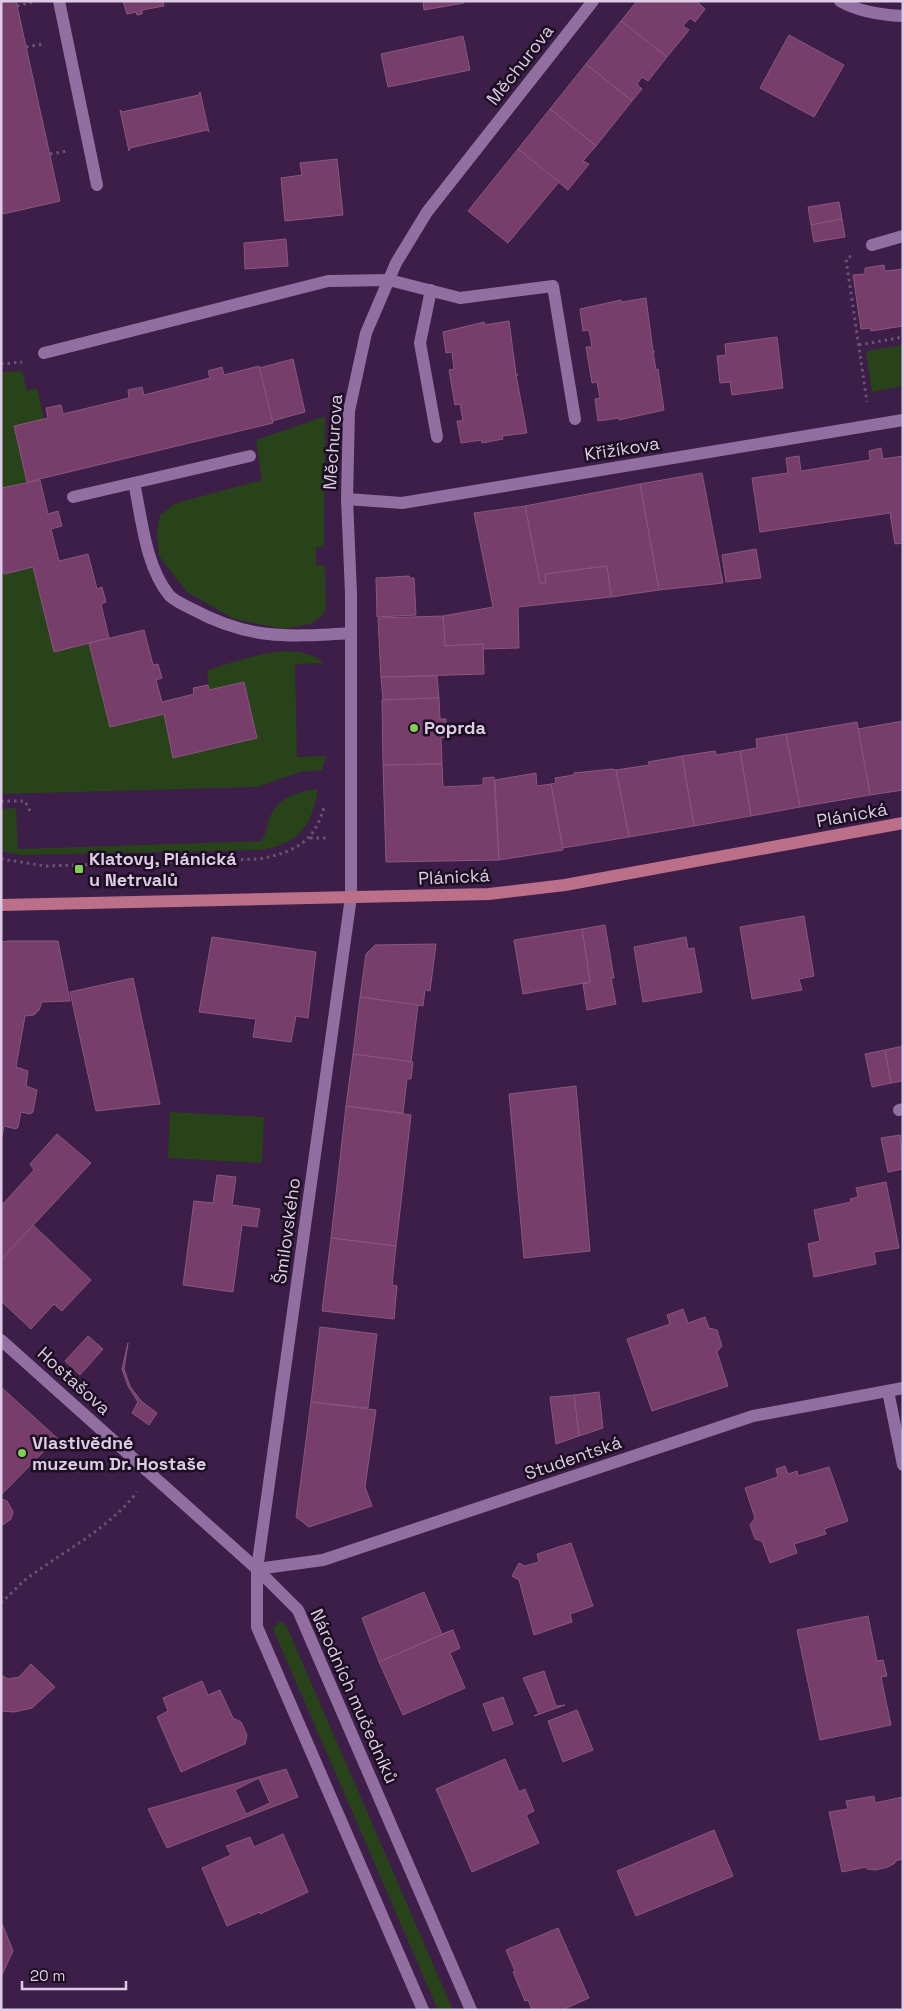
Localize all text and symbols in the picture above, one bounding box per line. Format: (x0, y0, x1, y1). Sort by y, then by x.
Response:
street label: Měchurova (481, 20, 558, 110)
street label: Měchurova (318, 393, 347, 491)
street label: Křižíkova (583, 431, 661, 466)
place label: Poprda (424, 716, 486, 739)
marker: Poprda (408, 722, 420, 734)
street label: Plánická (815, 797, 889, 832)
place label: Klatovy, Plánická u Netrvalů (89, 847, 237, 891)
marker: Klatovy, Plánická u Netrvalů (73, 863, 85, 875)
street label: Plánická (418, 863, 490, 890)
street label: Šmilovského (268, 1176, 305, 1286)
street label: Hostašova (33, 1342, 116, 1420)
street label: Studentská (521, 1430, 624, 1485)
place label: Vlastivědné muzeum Dr. Hostaše (32, 1431, 206, 1475)
marker: Vlastivědné muzeum Dr. Hostaše (16, 1447, 28, 1459)
street label: Národních mučedníků (306, 1605, 403, 1787)
scale bar (22, 1958, 126, 1990)
text: 20 m (30, 1966, 65, 1985)

